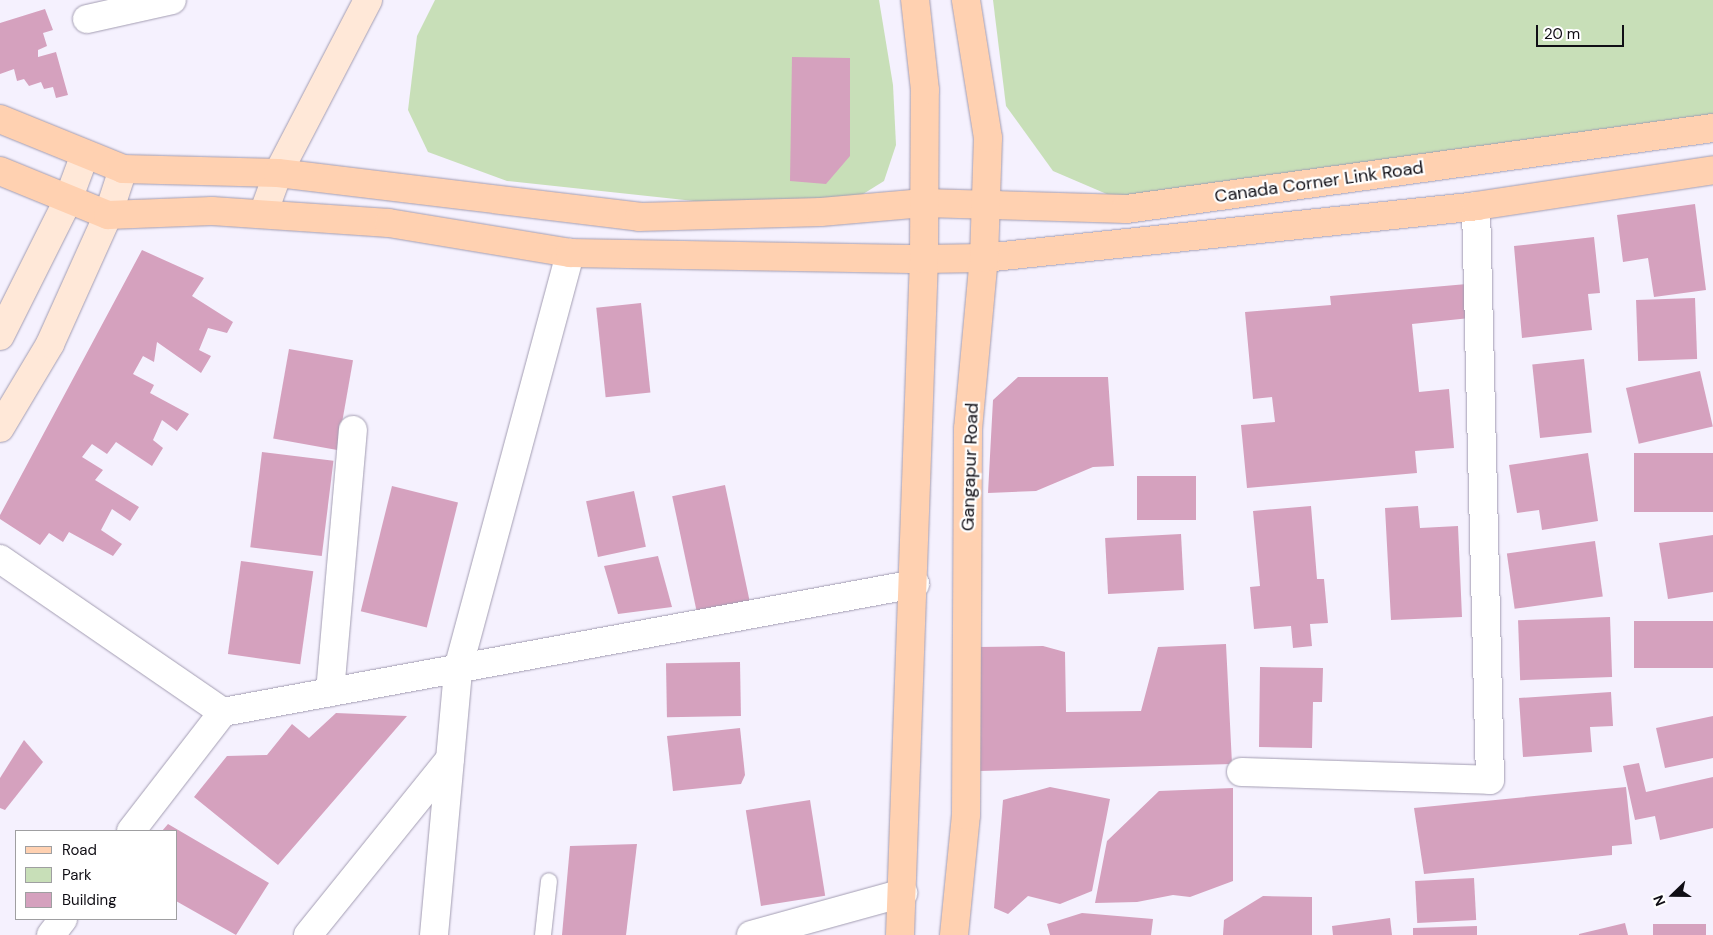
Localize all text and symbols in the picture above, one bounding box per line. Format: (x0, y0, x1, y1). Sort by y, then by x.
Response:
scale bar (1538, 15, 1626, 47)
text: 20 m (1544, 24, 1580, 44)
street label: Canada Corner Link Road (1213, 157, 1425, 207)
street label: Gangapur Road (957, 402, 983, 532)
legend (15, 830, 178, 920)
text: Road (62, 840, 97, 860)
text: Park (62, 865, 92, 885)
north arrow (1648, 870, 1698, 920)
text: Building (62, 890, 117, 910)
text: N (1649, 893, 1669, 909)

